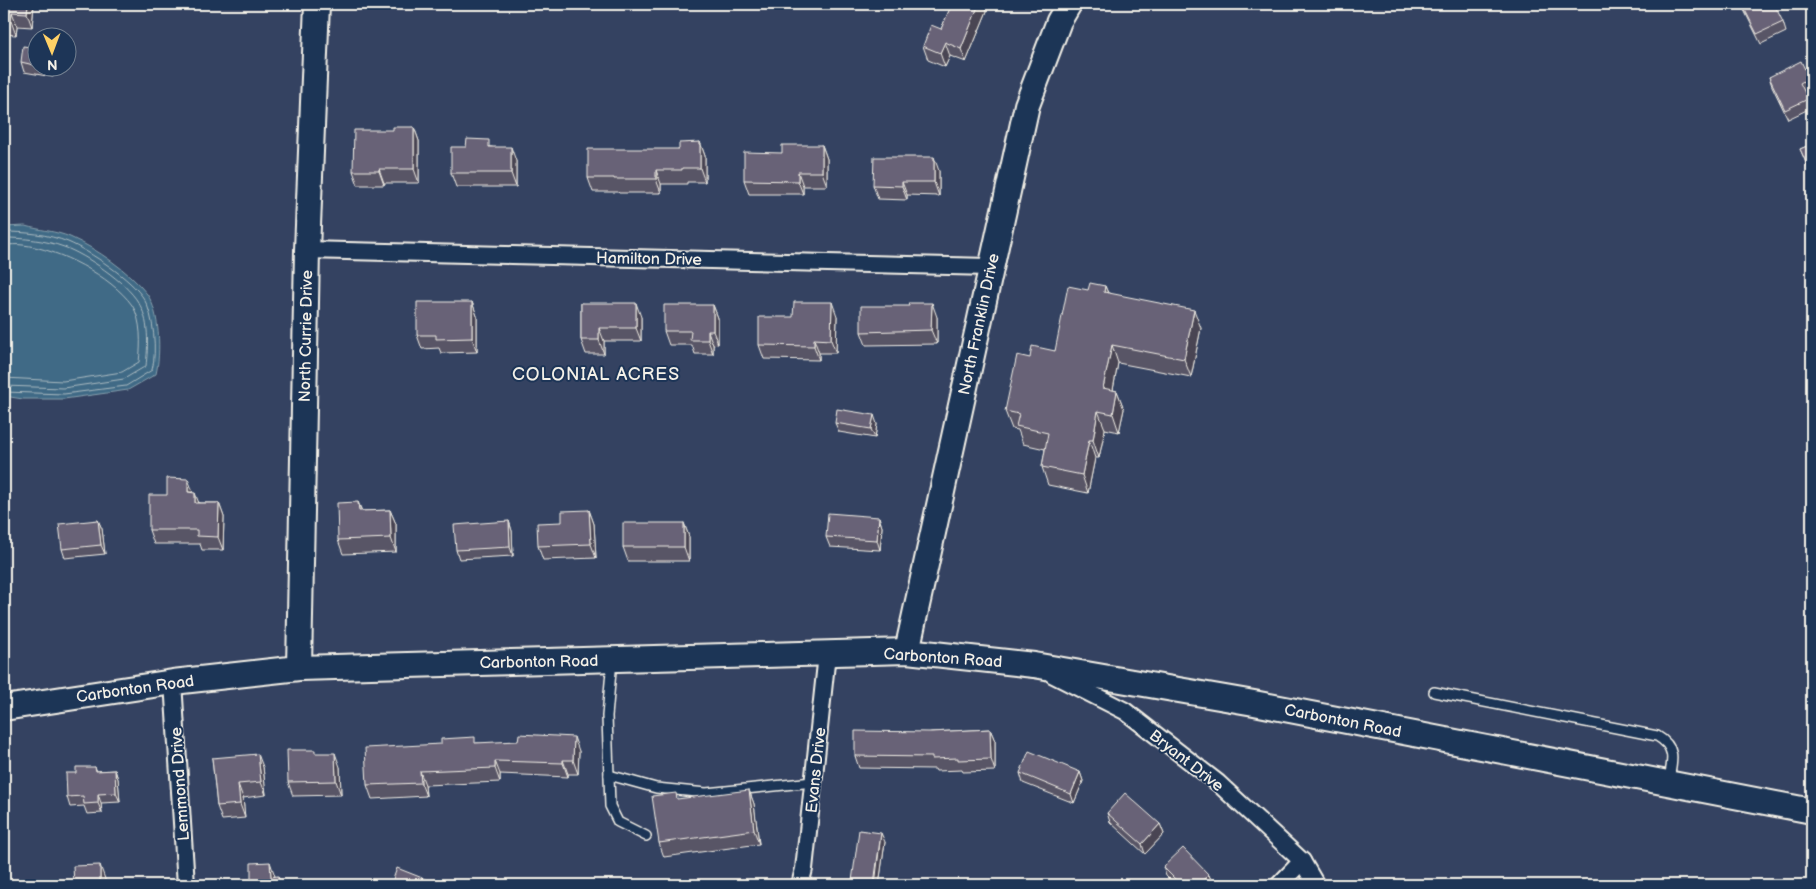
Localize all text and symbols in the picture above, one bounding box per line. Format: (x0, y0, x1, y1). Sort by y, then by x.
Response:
north arrow (28, 28, 78, 78)
text: N (47, 56, 58, 73)
street label: Hamilton Drive (596, 249, 703, 270)
street label: North Franklin Drive (955, 251, 1004, 397)
street label: North Currie Drive (296, 269, 317, 402)
district label: COLONIAL ACRES (512, 364, 680, 385)
street label: Carbonton Road (883, 645, 1003, 672)
street label: Carbonton Road (479, 652, 599, 673)
street label: Carbonton Road (75, 672, 195, 707)
street label: Carbonton Road (1283, 701, 1403, 742)
street label: Lemmond Drive (167, 726, 194, 841)
street label: Evans Drive (803, 726, 830, 814)
street label: Bryant Drive (1145, 726, 1227, 796)

